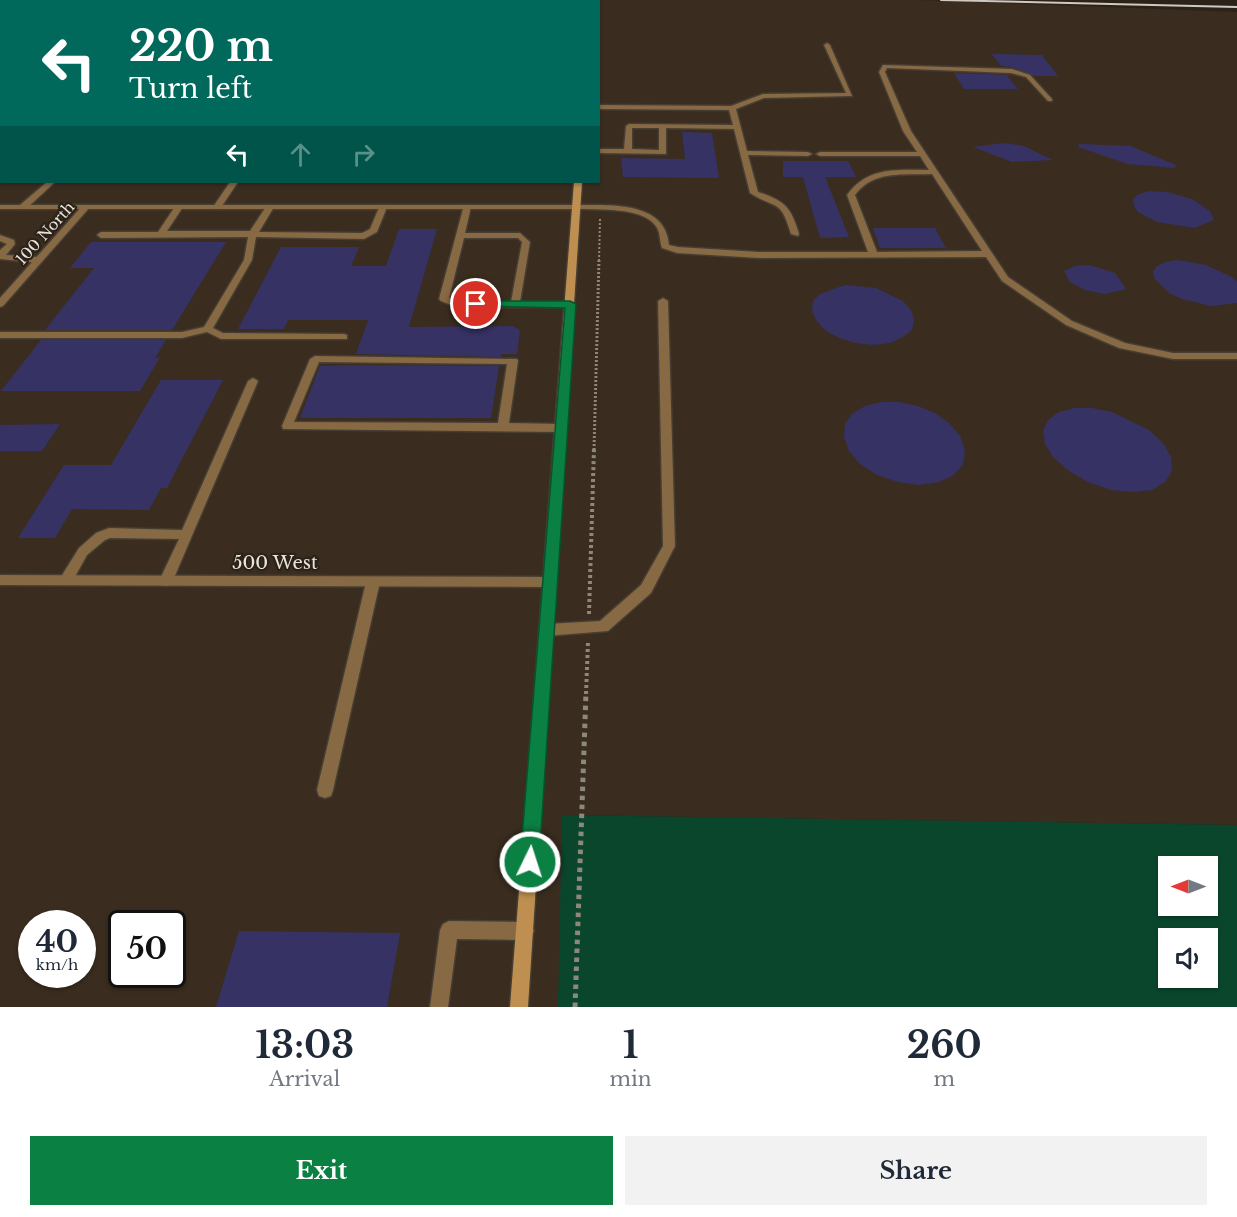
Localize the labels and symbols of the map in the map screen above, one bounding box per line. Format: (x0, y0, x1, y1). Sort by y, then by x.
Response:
street label: 100 North (12, 197, 78, 269)
pin (450, 278, 501, 329)
street label: 500 West (232, 552, 318, 574)
position arrow (498, 830, 562, 894)
north arrow (1158, 856, 1218, 916)
speed limit sign: 50 (108, 910, 186, 988)

